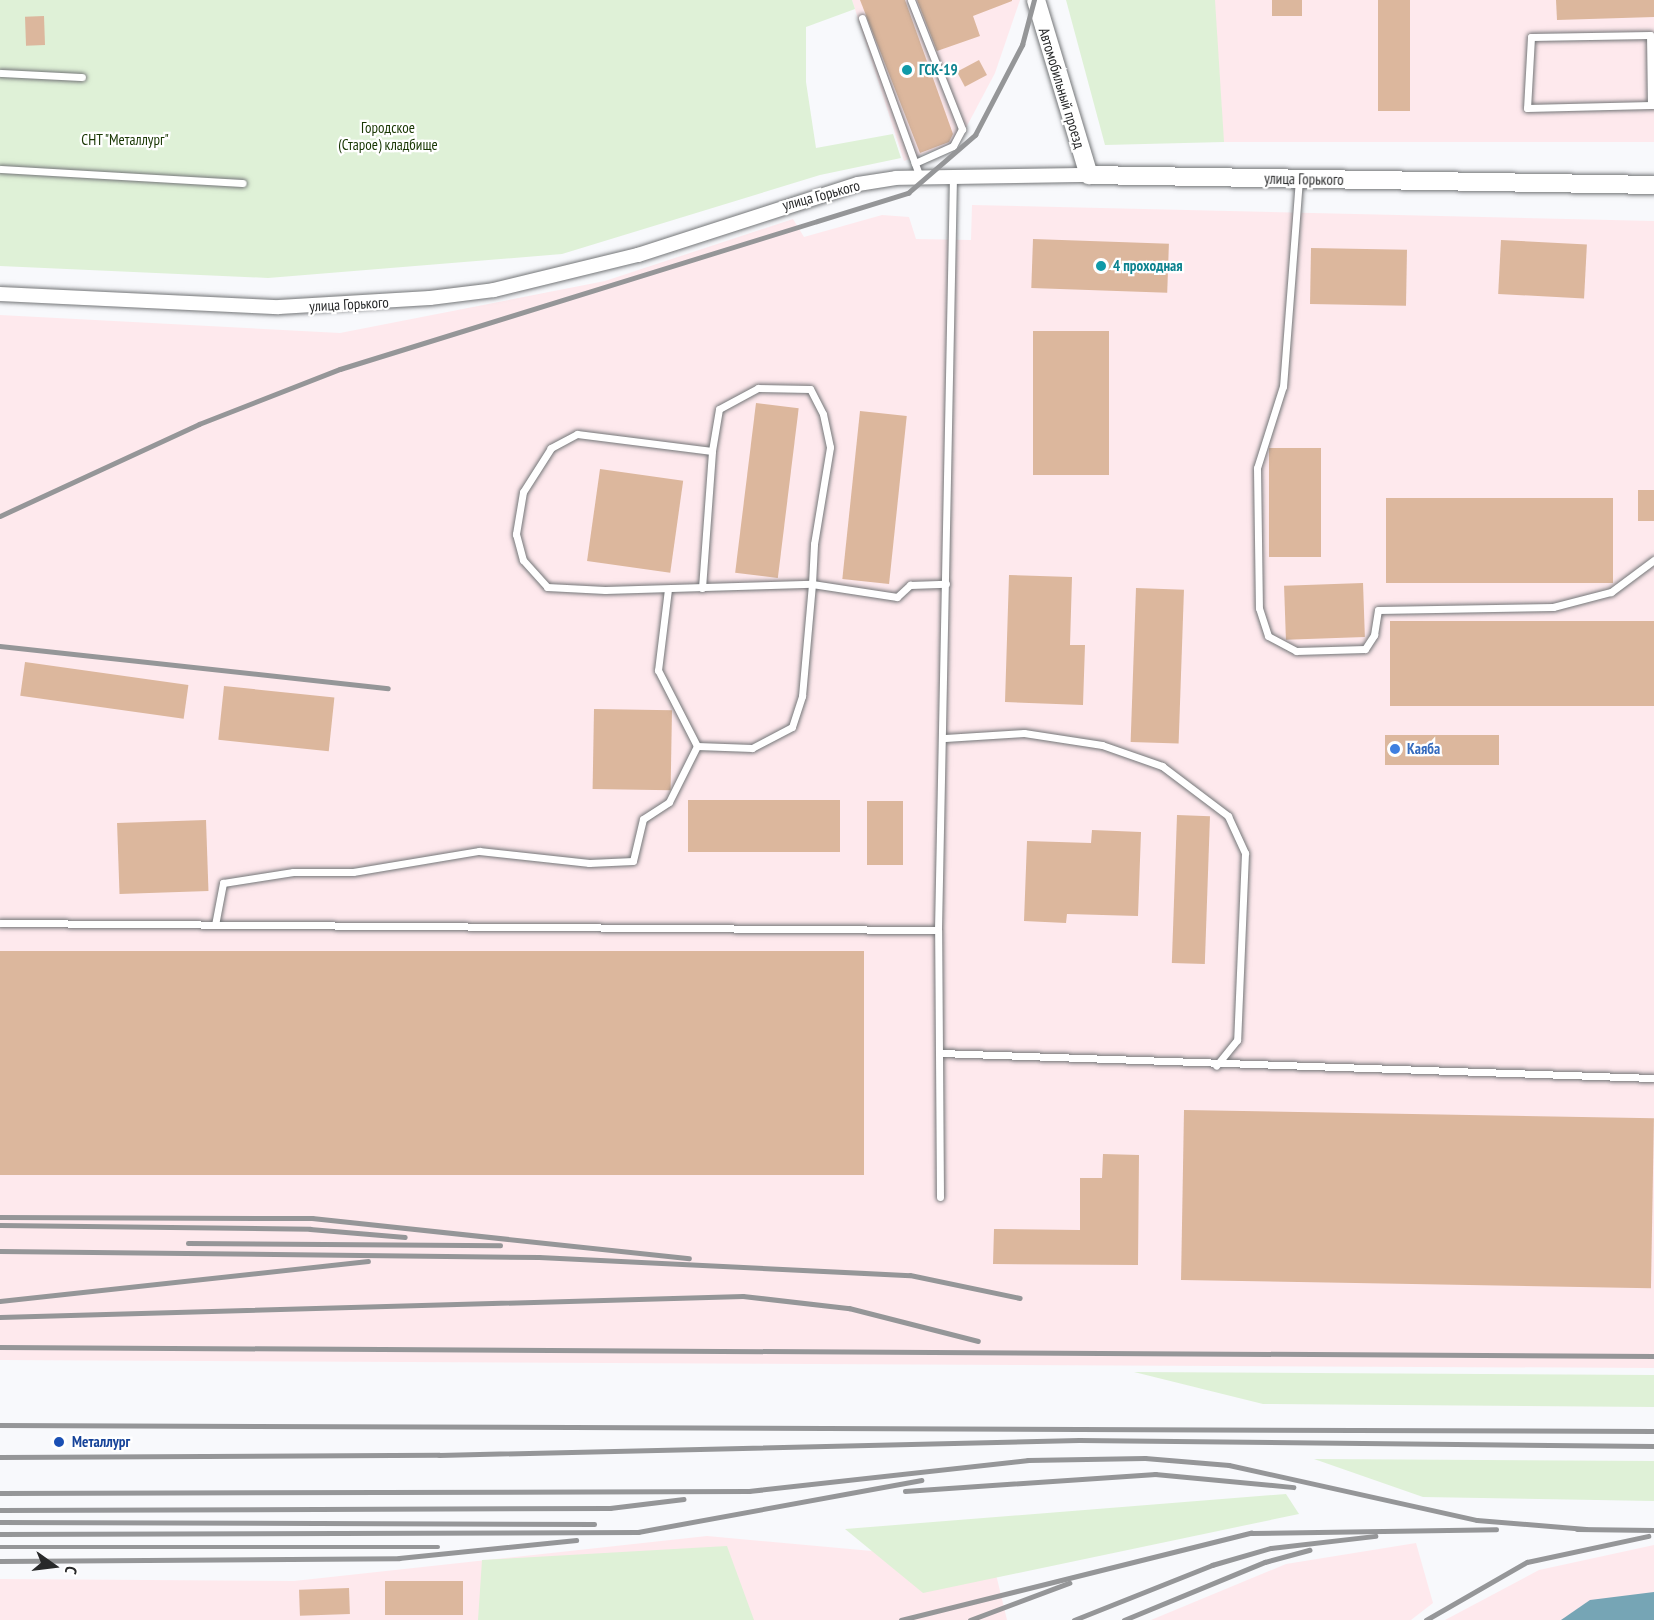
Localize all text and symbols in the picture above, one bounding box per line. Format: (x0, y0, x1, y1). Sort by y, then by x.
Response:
street label: Автомобильный проезд (1035, 25, 1089, 151)
place label: ГСК-19 (919, 61, 958, 79)
marker: ГСК-19 (900, 63, 914, 77)
park label: Городское (Старое) кладбище (338, 118, 438, 153)
park label: СНТ "Металлург" (81, 131, 169, 149)
street label: улица Горького (1264, 169, 1344, 189)
street label: улица Горького (780, 176, 862, 214)
place label: 4 проходная (1113, 257, 1183, 275)
marker: 4 проходная (1094, 259, 1108, 273)
street label: улица Горького (309, 293, 389, 315)
place label: Каяба (1407, 740, 1440, 758)
marker: Каяба (1388, 742, 1402, 756)
marker: Металлург (50, 1433, 68, 1451)
place label: Металлург (72, 1433, 130, 1451)
north arrow (24, 1536, 84, 1596)
text: С (61, 1564, 82, 1576)

